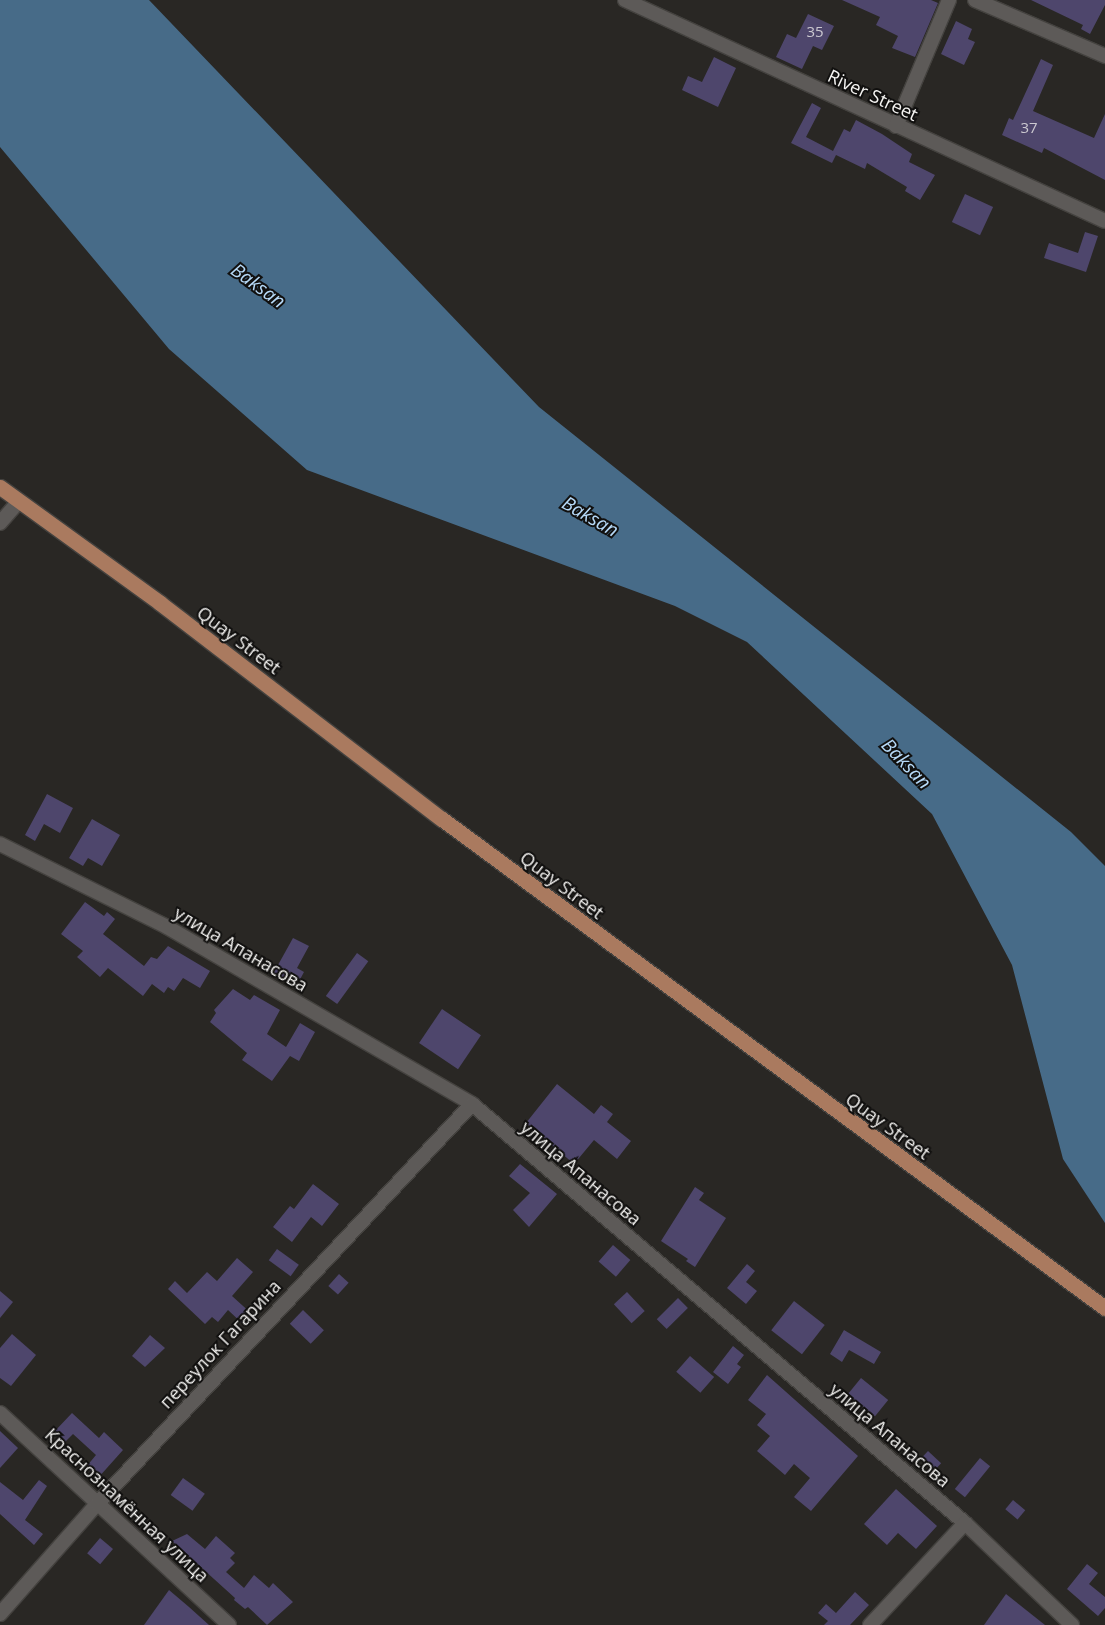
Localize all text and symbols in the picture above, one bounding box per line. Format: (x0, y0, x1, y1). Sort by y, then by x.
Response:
house number: 35 (806, 23, 824, 41)
street label: River Street (824, 65, 922, 125)
house number: 37 (1020, 119, 1038, 137)
water label: Baksan (226, 259, 290, 313)
water label: Baksan (558, 492, 622, 542)
street label: Quay Street (193, 602, 285, 678)
water label: Baksan (877, 734, 935, 794)
street label: Quay Street (516, 847, 608, 923)
street label: улица Апанасова (170, 902, 312, 996)
street label: Quay Street (842, 1088, 934, 1164)
street label: улица Апанасова (516, 1116, 646, 1230)
street label: переулок Гагарина (155, 1275, 285, 1413)
street label: улица Апанасова (825, 1378, 955, 1492)
street label: Краснознамённая улица (41, 1424, 213, 1586)

